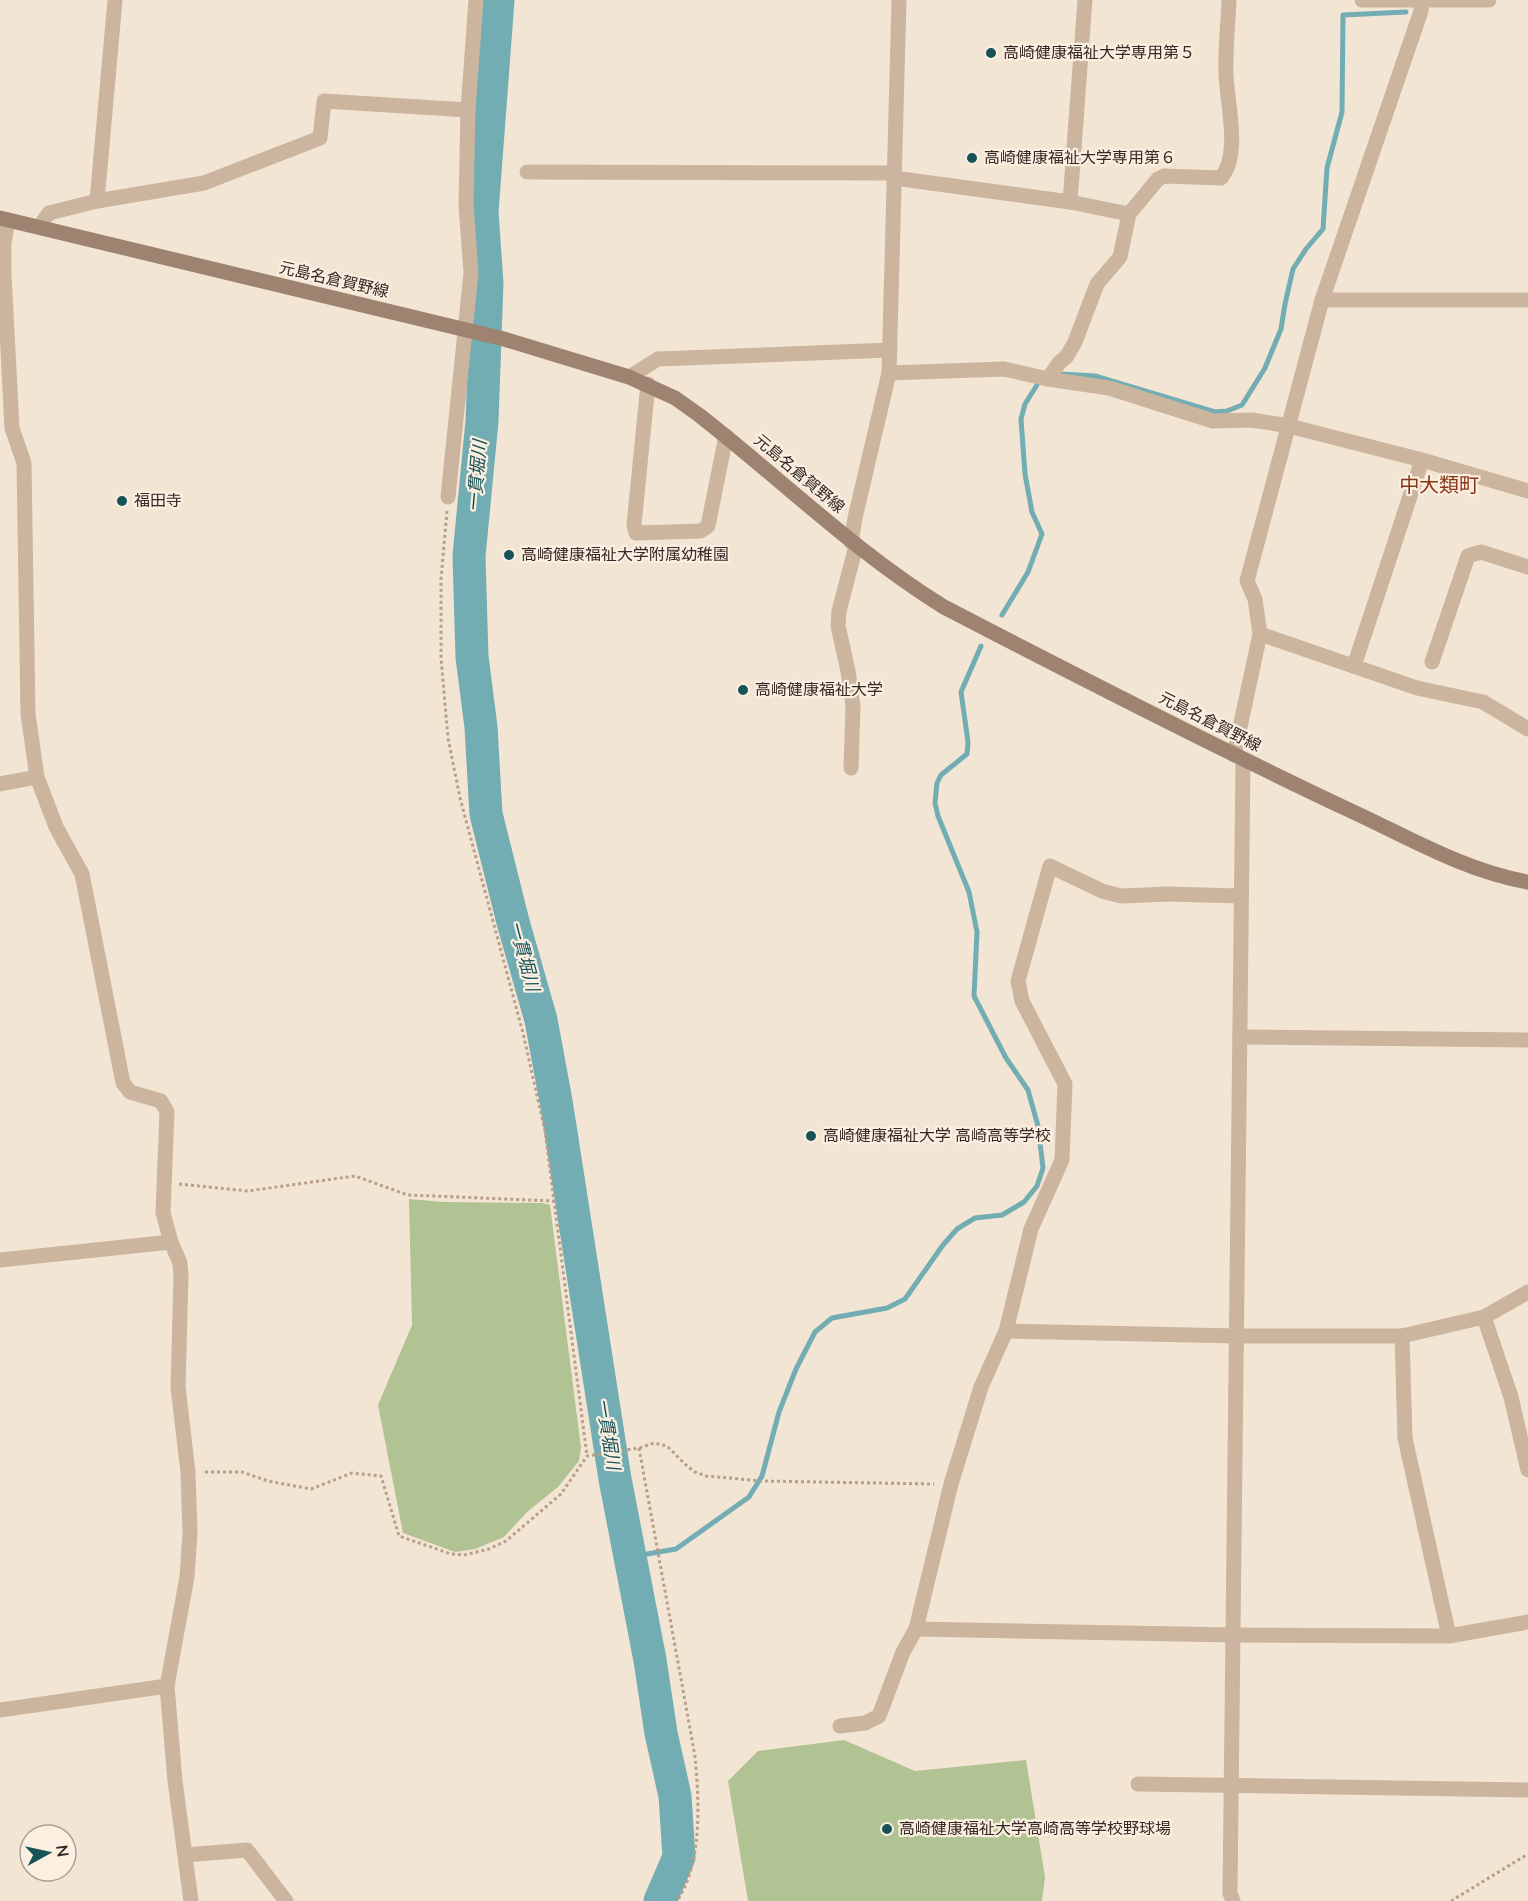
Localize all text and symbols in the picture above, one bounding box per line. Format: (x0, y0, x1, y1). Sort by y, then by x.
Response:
place label: 高崎健康福祉大学専用第５ (1003, 42, 1195, 64)
marker: 高崎健康福祉大学専用第５ (984, 46, 998, 60)
place label: 高崎健康福祉大学専用第６ (984, 147, 1176, 169)
marker: 高崎健康福祉大学専用第６ (965, 151, 979, 165)
street label: 元島名倉賀野線 (277, 257, 391, 303)
street label: 元島名倉賀野線 (749, 430, 849, 518)
water label: 一貫堀川 (462, 437, 492, 513)
district label: 中大類町 (1399, 472, 1479, 499)
place label: 福田寺 (134, 490, 182, 512)
marker: 福田寺 (115, 494, 129, 508)
place label: 高崎健康福祉大学附属幼稚園 (521, 544, 729, 566)
marker: 高崎健康福祉大学附属幼稚園 (502, 548, 516, 562)
place label: 高崎健康福祉大学 (755, 679, 883, 701)
marker: 高崎健康福祉大学 (736, 683, 750, 697)
street label: 元島名倉賀野線 (1155, 687, 1265, 757)
water label: 一貫堀川 (503, 918, 545, 996)
place label: 高崎健康福祉大学 高崎高等学校 (823, 1125, 1051, 1147)
marker: 高崎健康福祉大学 高崎高等学校 (804, 1129, 818, 1143)
water label: 一貫堀川 (591, 1397, 626, 1473)
place label: 高崎健康福祉大学高崎高等学校野球場 (899, 1818, 1171, 1840)
marker: 高崎健康福祉大学高崎高等学校野球場 (880, 1822, 894, 1836)
north arrow (18, 1823, 78, 1883)
text: N (50, 1844, 74, 1859)

